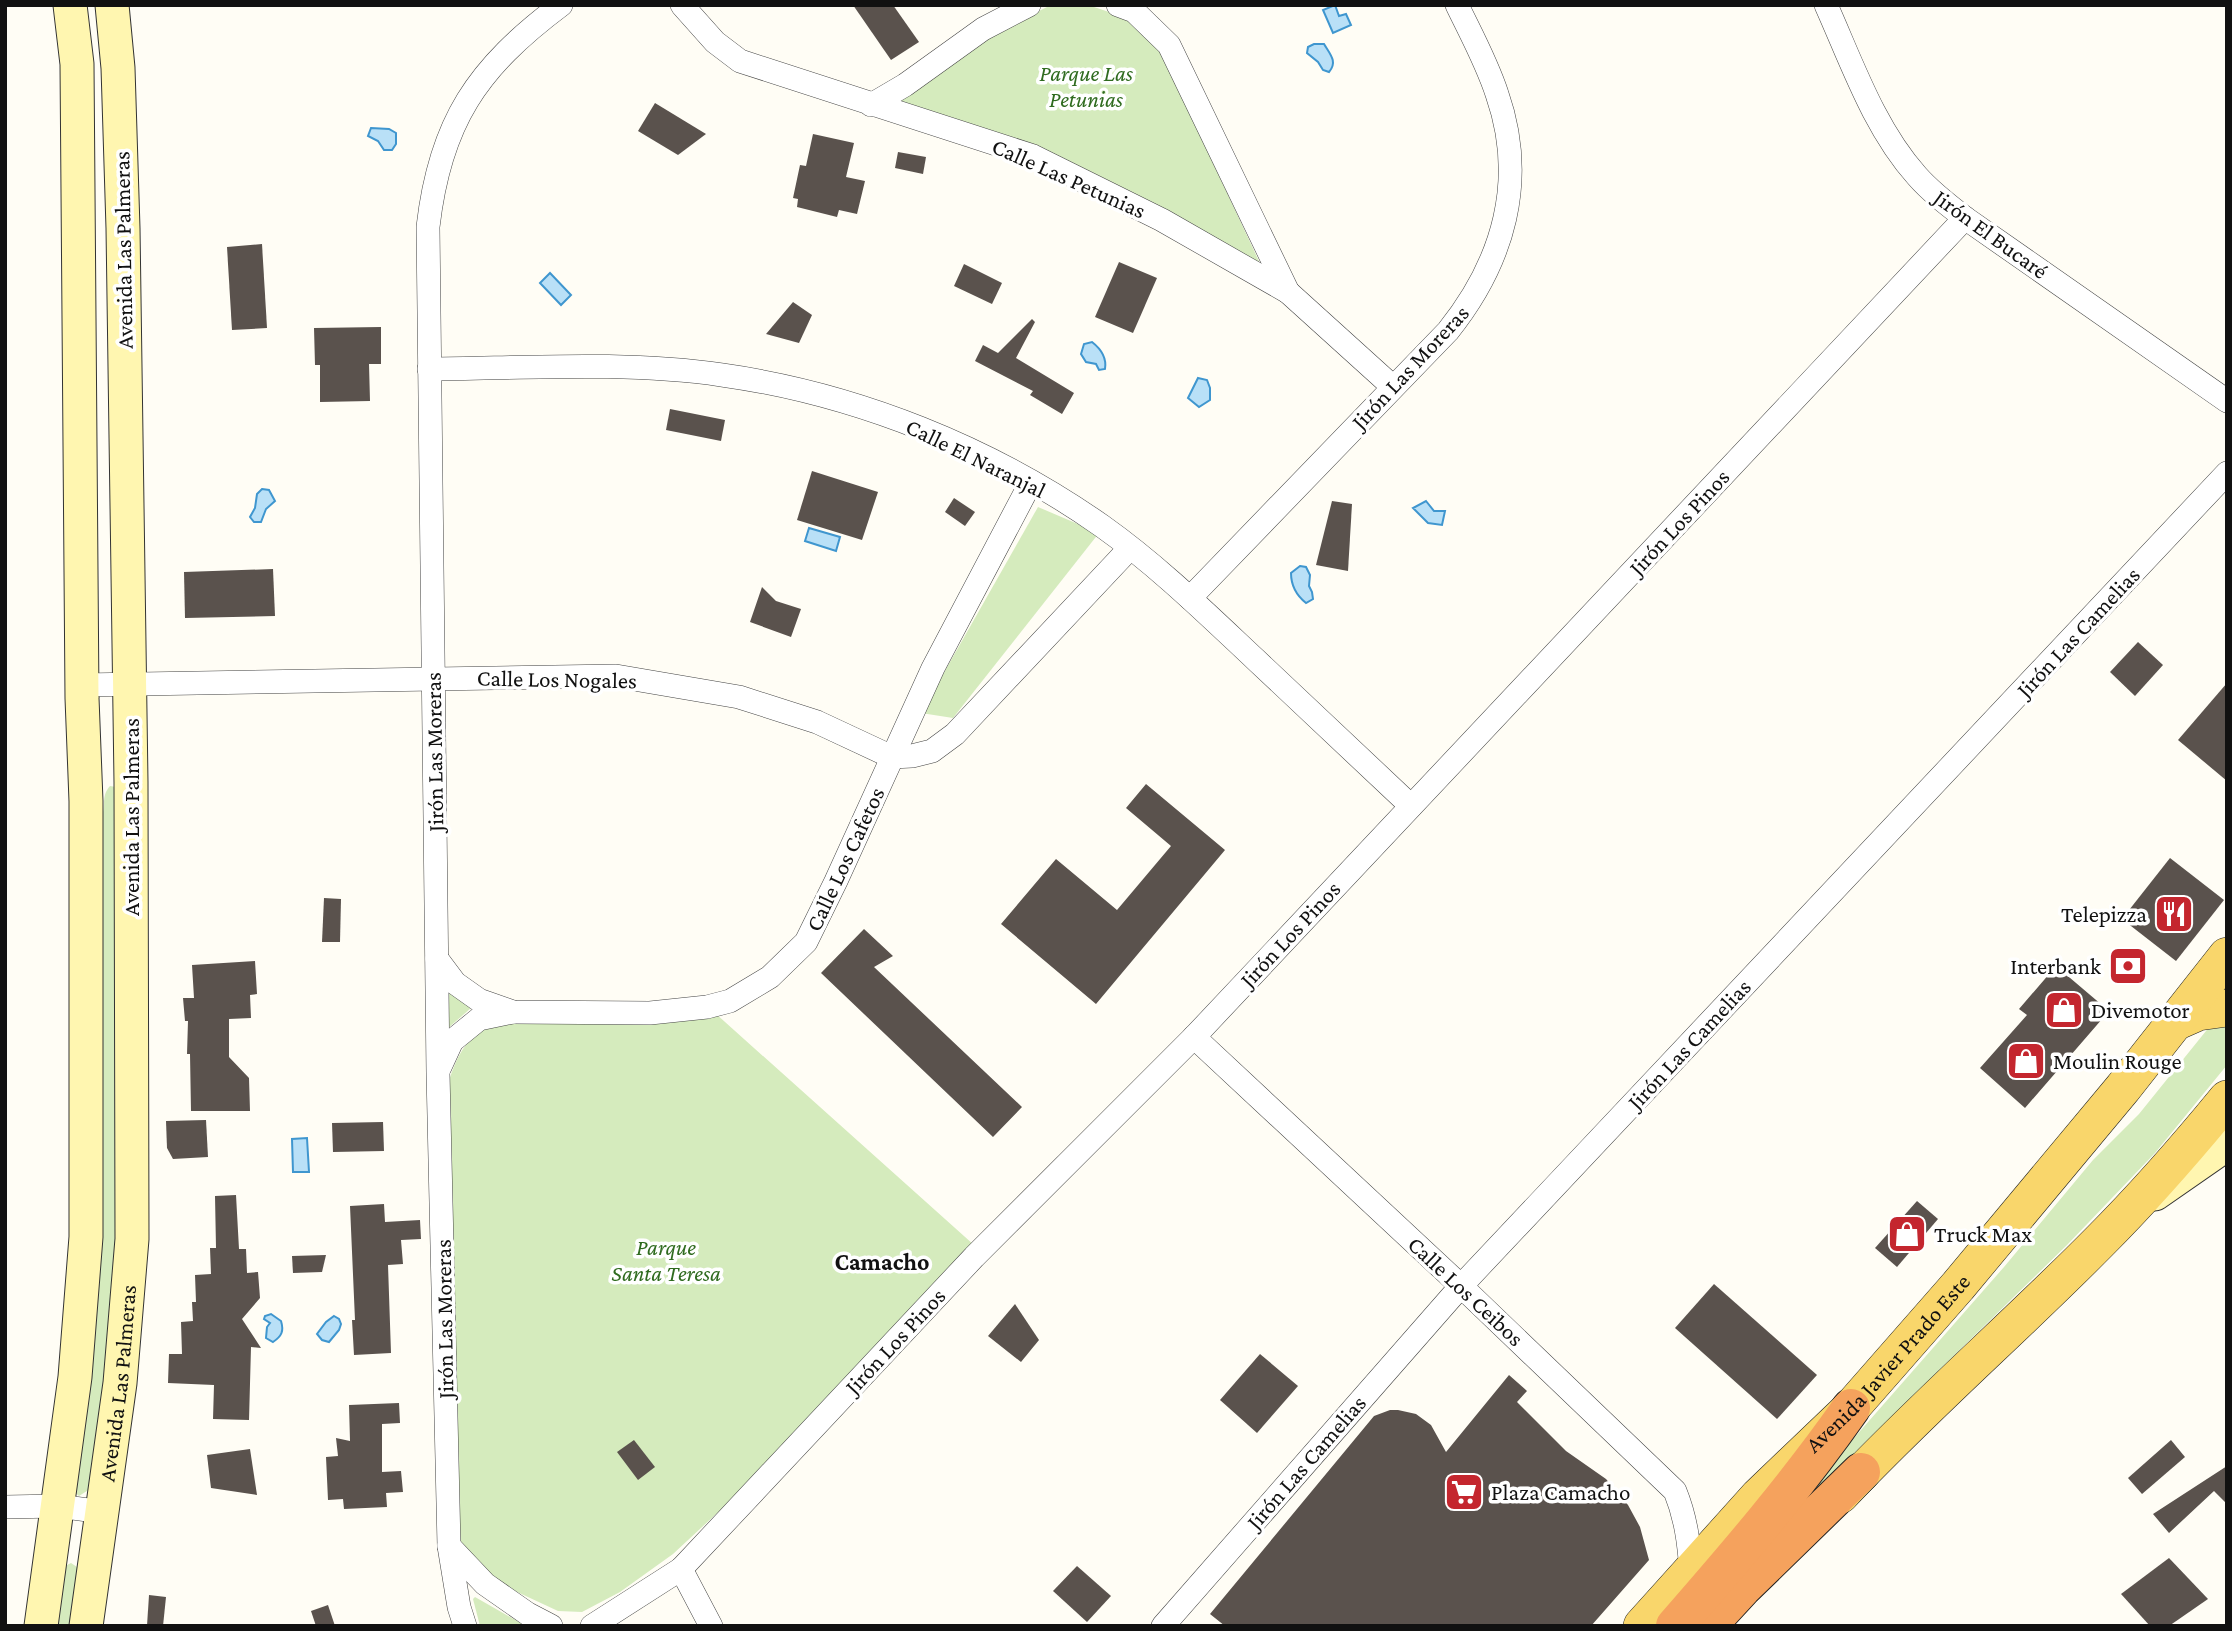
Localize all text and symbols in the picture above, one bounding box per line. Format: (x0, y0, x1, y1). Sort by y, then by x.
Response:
park label: Parque Las Petunias (1039, 60, 1134, 112)
street label: Calle Las Petunias (988, 133, 1150, 223)
street label: Avenida Las Palmeras (108, 151, 138, 349)
street label: Jirón El Bucaré (1927, 183, 2053, 284)
street label: Jirón Las Moreras (1345, 300, 1474, 436)
street label: Calle El Naranjal (902, 413, 1050, 503)
street label: Jirón Los Pinos (1622, 464, 1735, 582)
street label: Jirón Las Camelias (2010, 561, 2145, 704)
street label: Calle Los Nogales (477, 665, 637, 693)
street label: Jirón Las Moreras (420, 672, 448, 834)
street label: Avenida Las Palmeras (118, 718, 144, 916)
street label: Calle Los Cafetos (800, 783, 890, 935)
street label: Jirón Los Pinos (1233, 876, 1346, 994)
restaurant icon: Telepizza (2153, 893, 2195, 935)
place label: Telepizza (2061, 901, 2147, 927)
bank icon: Interbank (2107, 945, 2149, 987)
place label: Interbank (2010, 953, 2101, 979)
street label: Jirón Las Camelias (1621, 973, 1756, 1116)
shop icon: Divemotor (2043, 989, 2085, 1031)
place label: Divemotor (2091, 997, 2190, 1023)
shop icon: Moulin Rouge (2005, 1040, 2047, 1082)
place label: Moulin Rouge (2053, 1048, 2182, 1074)
shop icon: Truck Max (1886, 1213, 1928, 1255)
place label: Truck Max (1934, 1221, 2032, 1247)
street label: Calle Los Ceibos (1403, 1231, 1529, 1351)
park label: Parque Santa Teresa (611, 1234, 721, 1286)
street label: Jirón Las Moreras (430, 1239, 458, 1401)
district label: Camacho (834, 1248, 930, 1275)
street label: Avenida Javier Prado Este (1800, 1269, 1975, 1458)
street label: Jirón Los Pinos (838, 1283, 951, 1401)
street label: Avenida Las Palmeras (93, 1284, 141, 1483)
street label: Jirón Las Camelias (1240, 1390, 1371, 1536)
supermarket icon: Plaza Camacho (1443, 1471, 1485, 1513)
place label: Plaza Camacho (1491, 1479, 1630, 1505)

